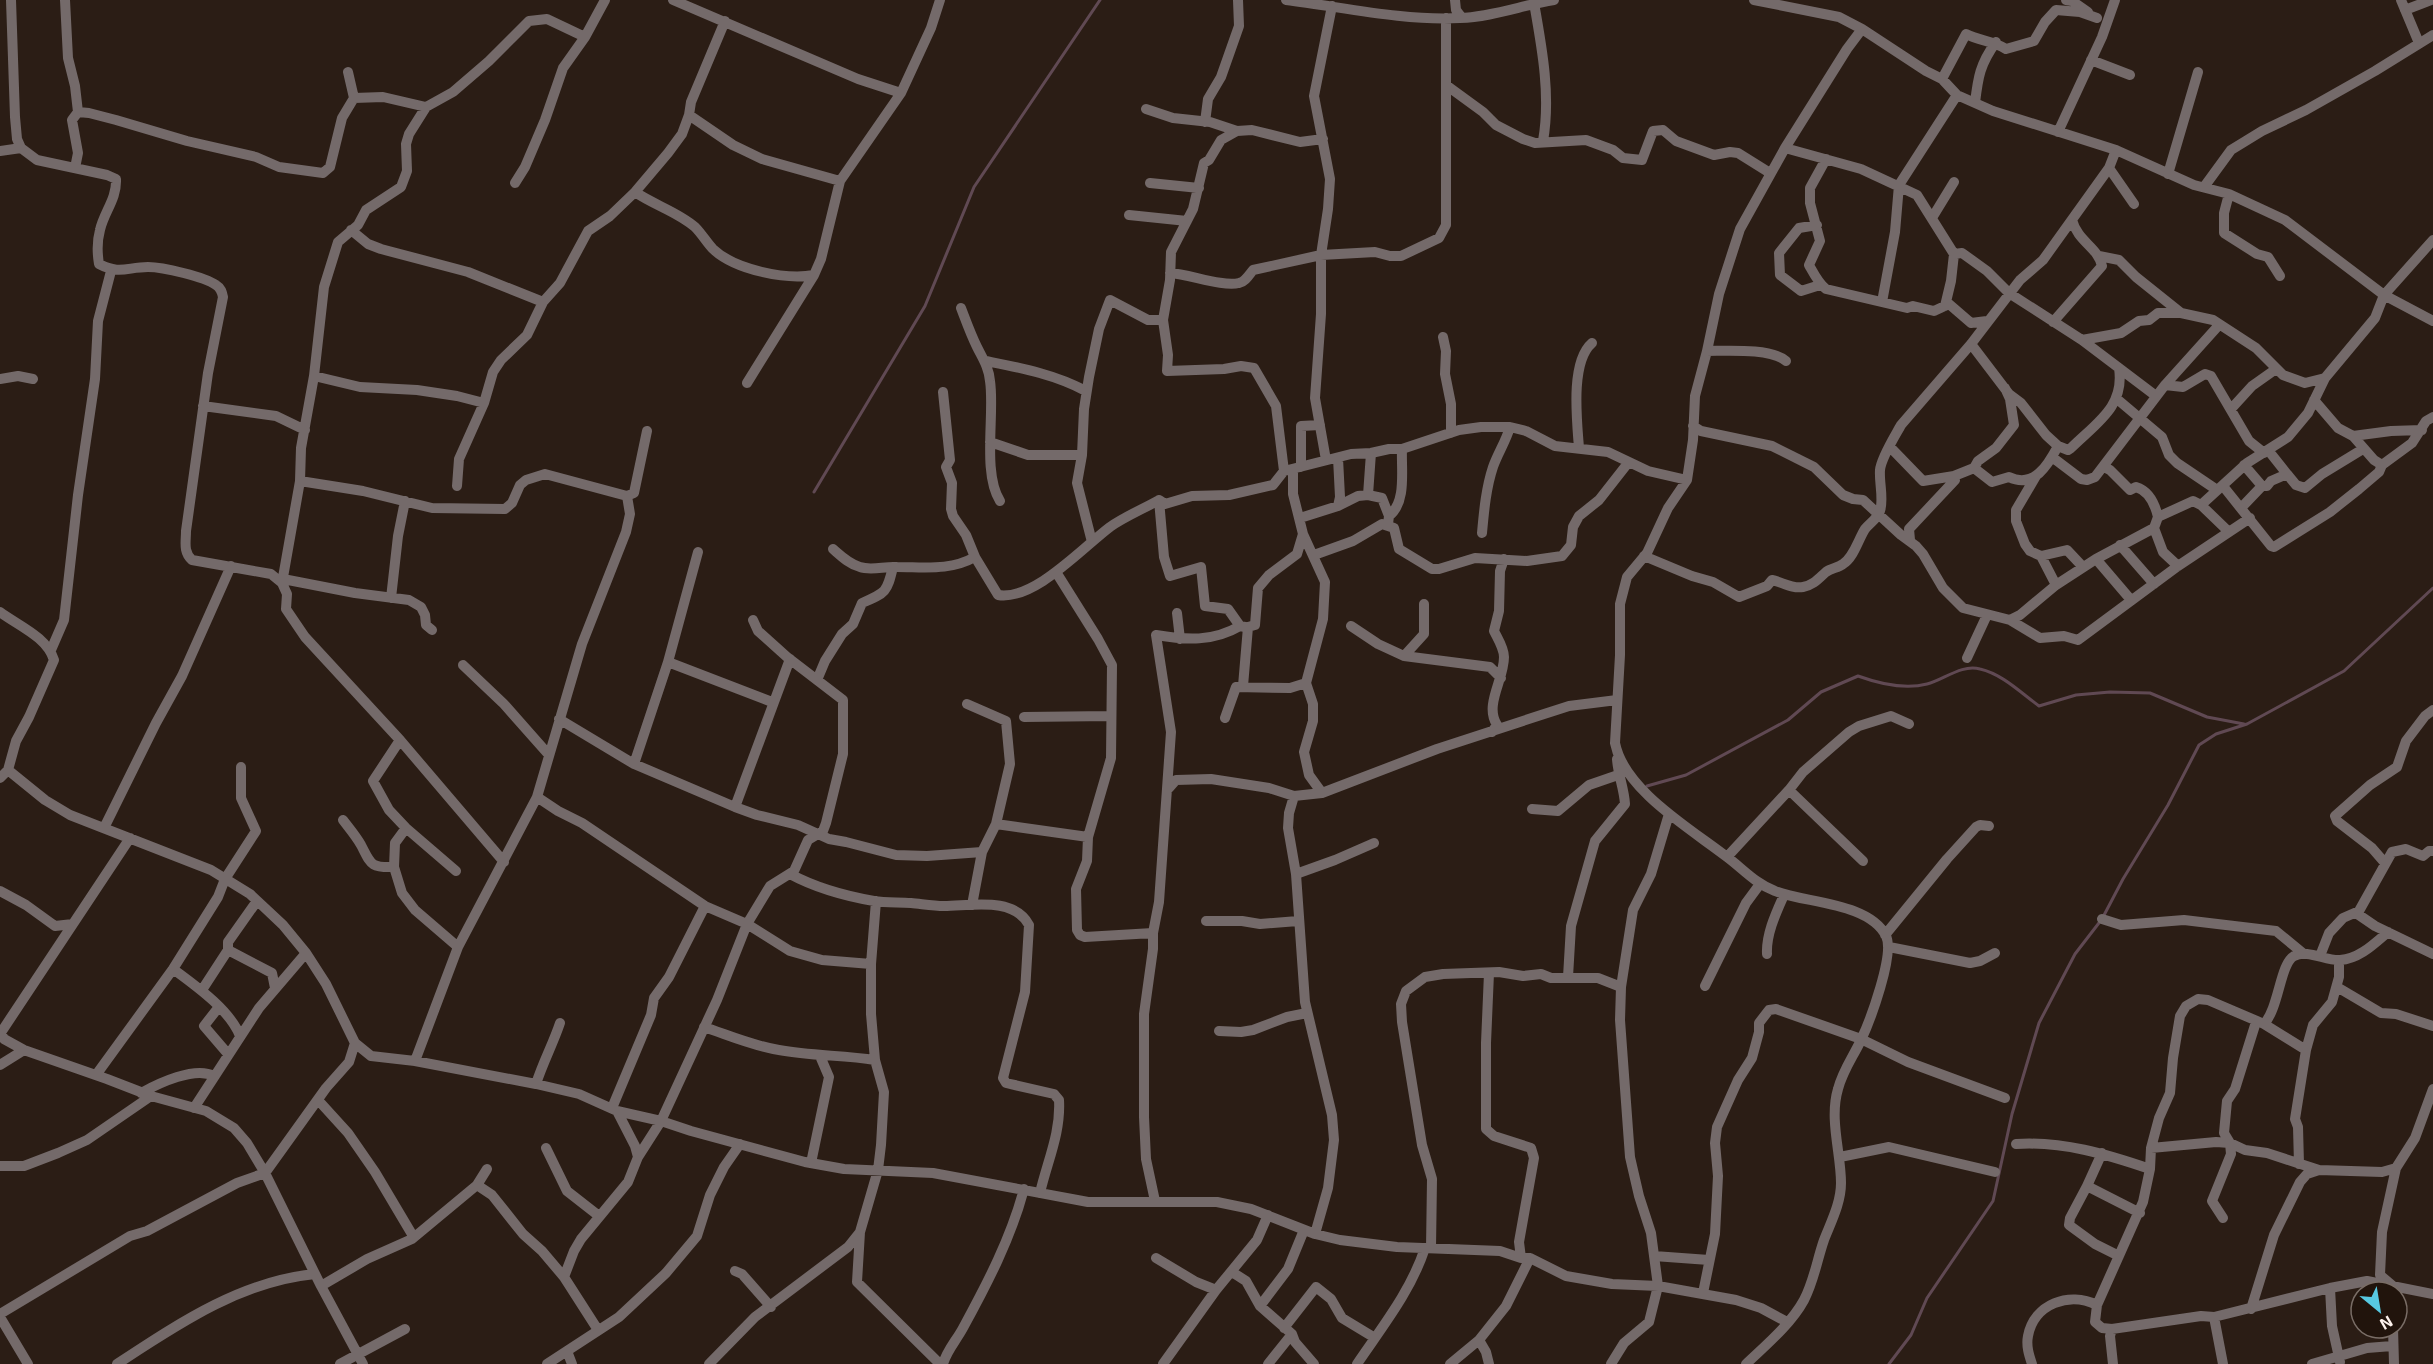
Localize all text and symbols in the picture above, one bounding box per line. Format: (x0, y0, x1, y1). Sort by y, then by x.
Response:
north arrow (2349, 1280, 2409, 1340)
text: N (2377, 1312, 2397, 1335)

